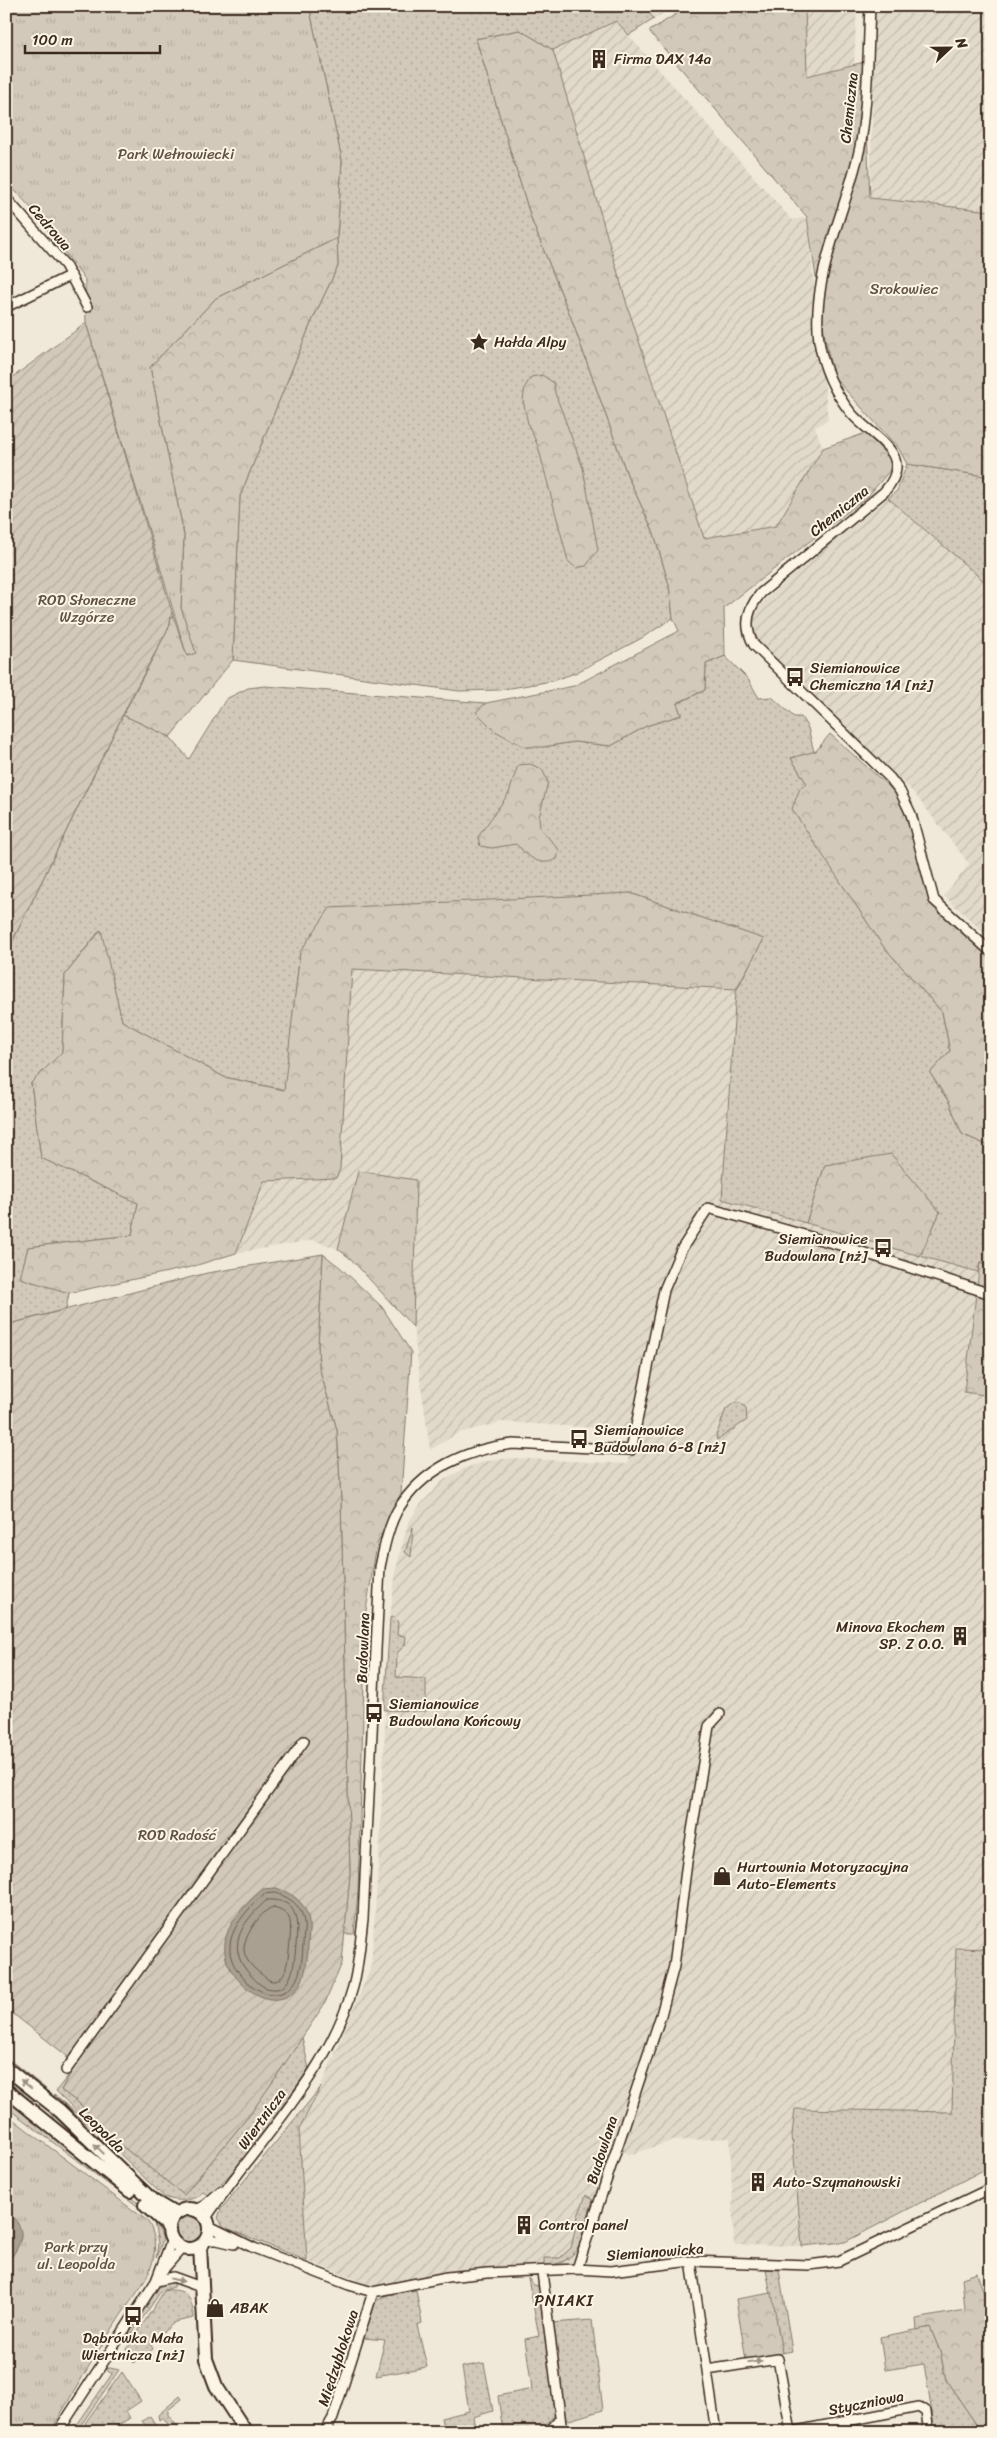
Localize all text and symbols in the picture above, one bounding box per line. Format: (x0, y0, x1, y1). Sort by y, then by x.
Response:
scale bar (25, 22, 160, 54)
north arrow (924, 22, 974, 72)
text: 100 m (32, 27, 73, 53)
text: N (948, 33, 975, 53)
place label: Firma DAX 14a (614, 46, 712, 72)
building icon: Firma DAX 14a (588, 48, 610, 70)
street label: Chemiczna (832, 71, 866, 145)
park label: Park Wełnowiecki (118, 141, 235, 167)
street label: Cedrowa (22, 197, 79, 257)
park label: Srokowiec (870, 276, 939, 302)
place label: Hałda Alpy (494, 329, 566, 355)
place icon: Hałda Alpy (468, 331, 490, 353)
street label: Chemiczna (803, 478, 875, 543)
park label: ROD Słoneczne Wzgórze (38, 587, 136, 630)
place label: Siemianowice Chemiczna 1A [nż] (810, 655, 934, 698)
bus stop icon: Siemianowice Chemiczna 1A [nż] (784, 666, 806, 688)
place label: Siemianowice Budowlana [nż] (765, 1226, 868, 1269)
bus stop icon: Siemianowice Budowlana [nż] (872, 1237, 894, 1259)
place label: Siemianowice Budowlana 6-8 [nż] (594, 1417, 726, 1460)
bus stop icon: Siemianowice Budowlana 6-8 [nż] (568, 1428, 590, 1450)
street label: Budowlana (349, 1612, 377, 1684)
place label: Minova Ekochem SP. Z O.O. (836, 1614, 945, 1657)
building icon: Minova Ekochem SP. Z O.O. (949, 1625, 971, 1647)
place label: Siemianowice Budowlana Końcowy (389, 1691, 521, 1734)
bus stop icon: Siemianowice Budowlana Końcowy (363, 1702, 385, 1724)
park label: ROD Radość (138, 1822, 218, 1848)
place label: Hurtownia Motoryzacyjna Auto-Elements (736, 1854, 909, 1897)
shop icon: Hurtownia Motoryzacyjna Auto-Elements (711, 1865, 733, 1887)
one-way arrow (20, 2078, 33, 2089)
street label: Wiertnicza (231, 2082, 294, 2155)
street label: Leopolda (73, 2101, 132, 2160)
street label: Budowlana (579, 2112, 625, 2188)
one-way arrow (93, 2143, 105, 2155)
place label: Auto-Szymanowski (772, 2169, 901, 2195)
building icon: Auto-Szymanowski (747, 2171, 769, 2193)
place label: Control panel (539, 2212, 629, 2238)
building icon: Control panel (513, 2214, 535, 2236)
park label: Park przy ul. Leopolda (37, 2234, 115, 2277)
street label: Siemianowicka (605, 2236, 705, 2268)
one-way arrow (170, 2276, 186, 2284)
district label: PNIAKI (534, 2286, 595, 2315)
place label: ABAK (229, 2295, 269, 2321)
shop icon: ABAK (204, 2297, 226, 2319)
bus stop icon: Dąbrówka Mała Wiertnicza [nż] (122, 2305, 144, 2327)
street label: Międzyblokowa (310, 2306, 366, 2410)
place label: Dąbrówka Mała Wiertnicza [nż] (81, 2325, 185, 2368)
one-way arrow (748, 2357, 764, 2365)
street label: Styczniowa (826, 2383, 906, 2423)

